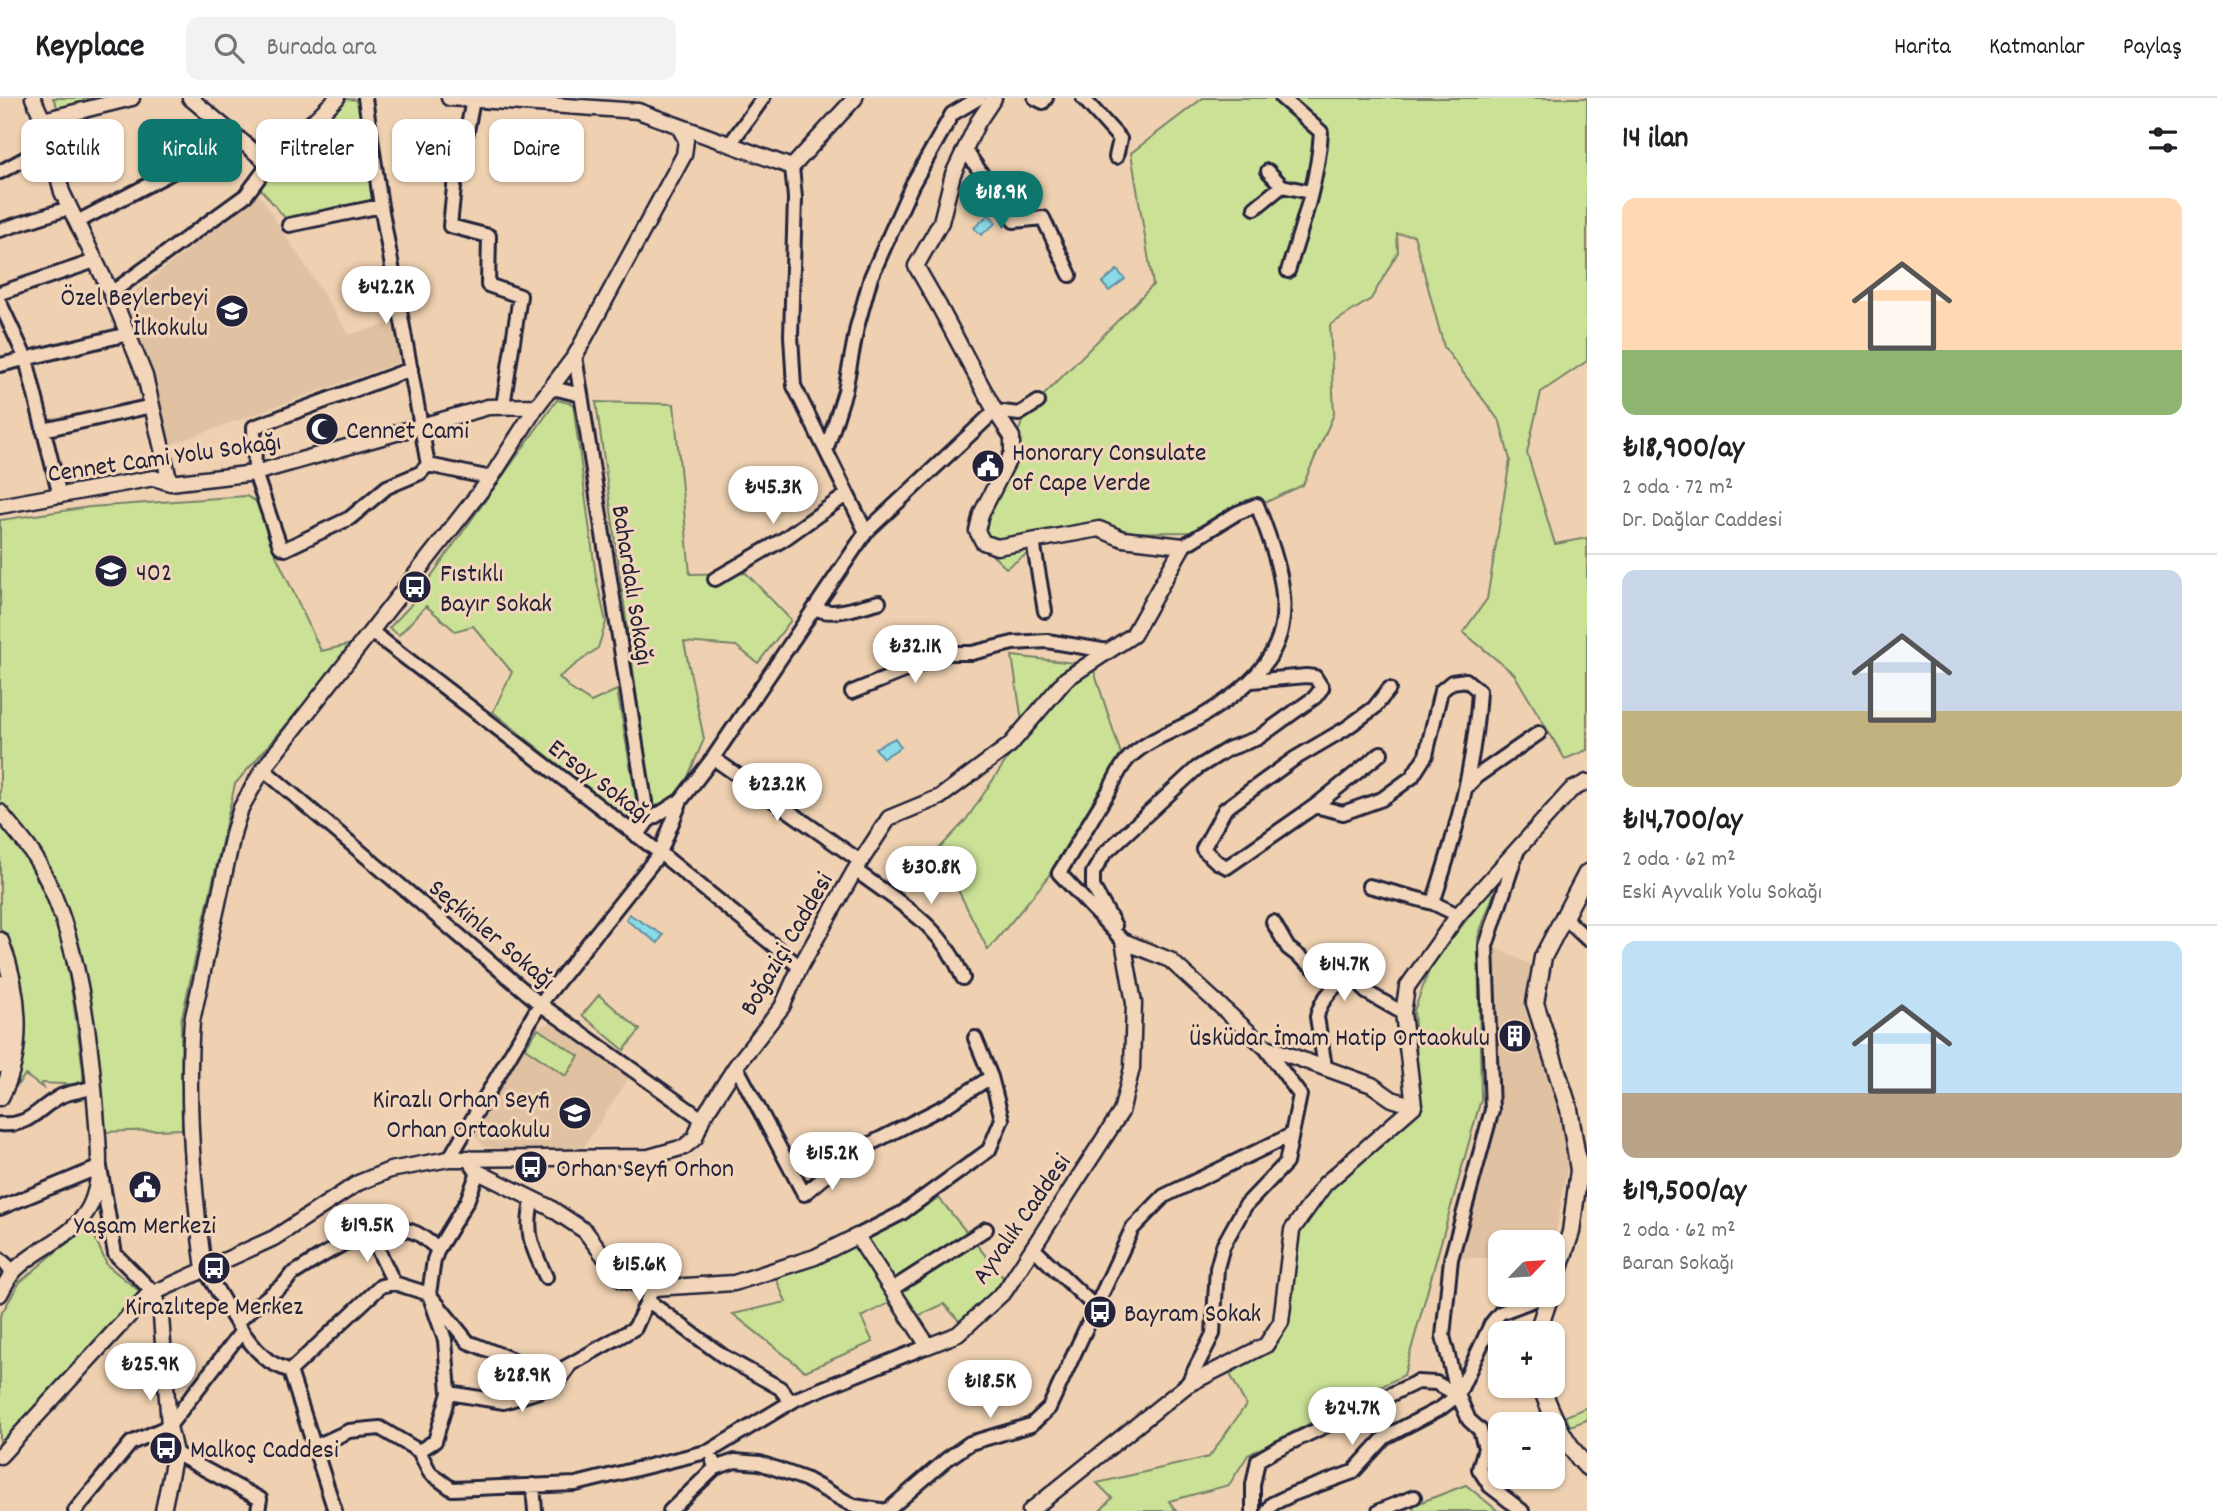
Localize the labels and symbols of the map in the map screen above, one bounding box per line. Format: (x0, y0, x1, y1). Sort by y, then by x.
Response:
pin: ₺18.9K (944, 172, 1058, 231)
pin: ₺42.2K (329, 266, 443, 326)
place label: Özel Beylerbeyi İlkokulu (61, 281, 208, 348)
school or university icon: Özel Beylerbeyi İlkokulu (213, 292, 251, 330)
mosque icon: Cennet Cami (303, 410, 341, 448)
place label: Cennet Cami (346, 414, 469, 451)
street label: Cennet Cami Yolu Sokağı (45, 425, 284, 494)
place label: Honorary Consulate of Cape Verde (1012, 436, 1206, 503)
public building icon: Honorary Consulate of Cape Verde (969, 447, 1007, 485)
pin: ₺45.3K (716, 466, 830, 526)
street label: Bahardalı Sokağı (600, 503, 661, 668)
school or university icon: 402 (92, 552, 130, 590)
place label: 402 (136, 556, 172, 593)
place label: Fıstıklı Bayır Sokak (440, 557, 552, 624)
bus stop icon: Fıstıklı Bayır Sokak (396, 568, 434, 606)
pin: ₺32.1K (858, 626, 972, 685)
street label: Ersoy Sokağı (539, 731, 659, 834)
pin: ₺23.2K (720, 764, 834, 823)
pin: ₺30.8K (874, 846, 988, 906)
street label: Boğaziçi Caddesi (732, 866, 844, 1023)
street label: Seçkinler Sokağı (419, 871, 562, 1000)
pin: ₺14.7K (1287, 944, 1401, 1003)
building icon: Üsküdar İmam Hatip Ortaokulu (1496, 1017, 1534, 1055)
place label: Üsküdar İmam Hatip Ortaokulu (1189, 1021, 1490, 1058)
place label: Kirazlı Orhan Seyfi Orhan Ortaokulu (372, 1083, 550, 1150)
school or university icon: Kirazlı Orhan Seyfi Orhan Ortaokulu (556, 1094, 594, 1132)
pin: ₺15.2K (775, 1132, 889, 1192)
street label: Ayvalık Caddesi (964, 1147, 1082, 1293)
bus stop icon: Orhan Seyfi Orhon (512, 1148, 550, 1186)
place label: Orhan Seyfi Orhon (556, 1152, 734, 1189)
public building icon: Yaşam Merkezi (126, 1168, 164, 1206)
pin: ₺19.5K (310, 1204, 424, 1264)
place label: Yaşam Merkezi (74, 1209, 216, 1246)
north arrow (1488, 1230, 1564, 1307)
pin: ₺15.6K (582, 1244, 696, 1303)
bus stop icon: Kirazlıtepe Merkez (195, 1249, 233, 1287)
place label: Kirazlıtepe Merkez (125, 1290, 303, 1327)
bus stop icon: Bayram Sokak (1081, 1293, 1119, 1331)
place label: Bayram Sokak (1124, 1297, 1261, 1334)
pin: ₺25.9K (93, 1344, 207, 1403)
pin: ₺28.9K (465, 1354, 579, 1414)
pin: ₺18.5K (933, 1360, 1047, 1420)
pin: ₺24.7K (1295, 1388, 1409, 1447)
bus stop icon: Malkoç Caddesi (147, 1429, 185, 1467)
place label: Malkoç Caddesi (190, 1433, 339, 1470)

